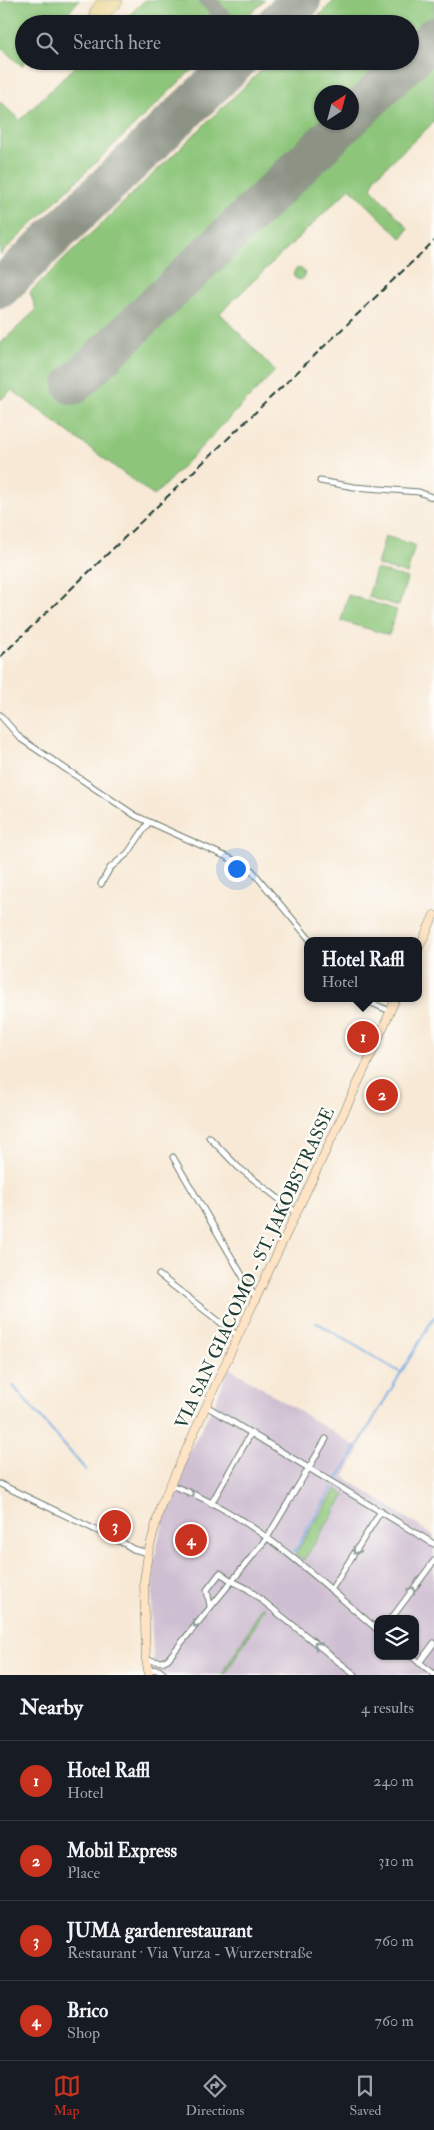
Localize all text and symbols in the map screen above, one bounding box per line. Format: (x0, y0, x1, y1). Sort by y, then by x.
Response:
search box (15, 15, 419, 70)
icon: search (33, 29, 61, 57)
text: Search here (73, 31, 161, 55)
north arrow (314, 85, 359, 130)
your location (224, 856, 250, 882)
popup (304, 937, 422, 1002)
text: Hotel Raffl (321, 948, 405, 972)
text: Hotel (321, 972, 358, 992)
pin: 1 (347, 1018, 379, 1056)
pin: 2 (366, 1076, 398, 1114)
street label: VIA SAN GIACOMO - ST. JAKOBSTRASSE (170, 1104, 340, 1432)
one-way arrow (185, 1488, 194, 1498)
pin: 3 (99, 1507, 131, 1545)
pin: 4 (175, 1521, 207, 1559)
one-way arrow (353, 1545, 362, 1554)
one-way arrow (407, 1587, 415, 1596)
map controls (374, 1615, 419, 1660)
button: layers (374, 1615, 419, 1660)
one-way arrow (193, 1618, 202, 1627)
one-way arrow (314, 1642, 323, 1650)
text: Nearby (20, 1694, 83, 1721)
text: 4 results (361, 1698, 414, 1718)
text: Hotel Raffl (67, 1759, 150, 1783)
text: 1 (33, 1771, 39, 1791)
text: 240 m (373, 1771, 414, 1791)
text: Hotel (67, 1783, 104, 1803)
text: Mobil Express (67, 1839, 177, 1863)
text: 2 (32, 1851, 40, 1871)
text: 310 m (378, 1851, 414, 1871)
text: Place (67, 1863, 100, 1883)
text: JUMA gardenrestaurant (67, 1919, 252, 1943)
text: 3 (33, 1931, 39, 1951)
text: 760 m (375, 1931, 414, 1951)
text: Restaurant · Via Vurza - Wurzerstraße (67, 1943, 312, 1963)
text: Brico (67, 1999, 108, 2023)
text: 4 (32, 2011, 40, 2031)
text: 760 m (375, 2011, 414, 2031)
text: Shop (67, 2023, 100, 2043)
tab: Map (53, 2072, 81, 2119)
tab: Directions (186, 2072, 244, 2119)
tab: Saved (349, 2072, 381, 2119)

